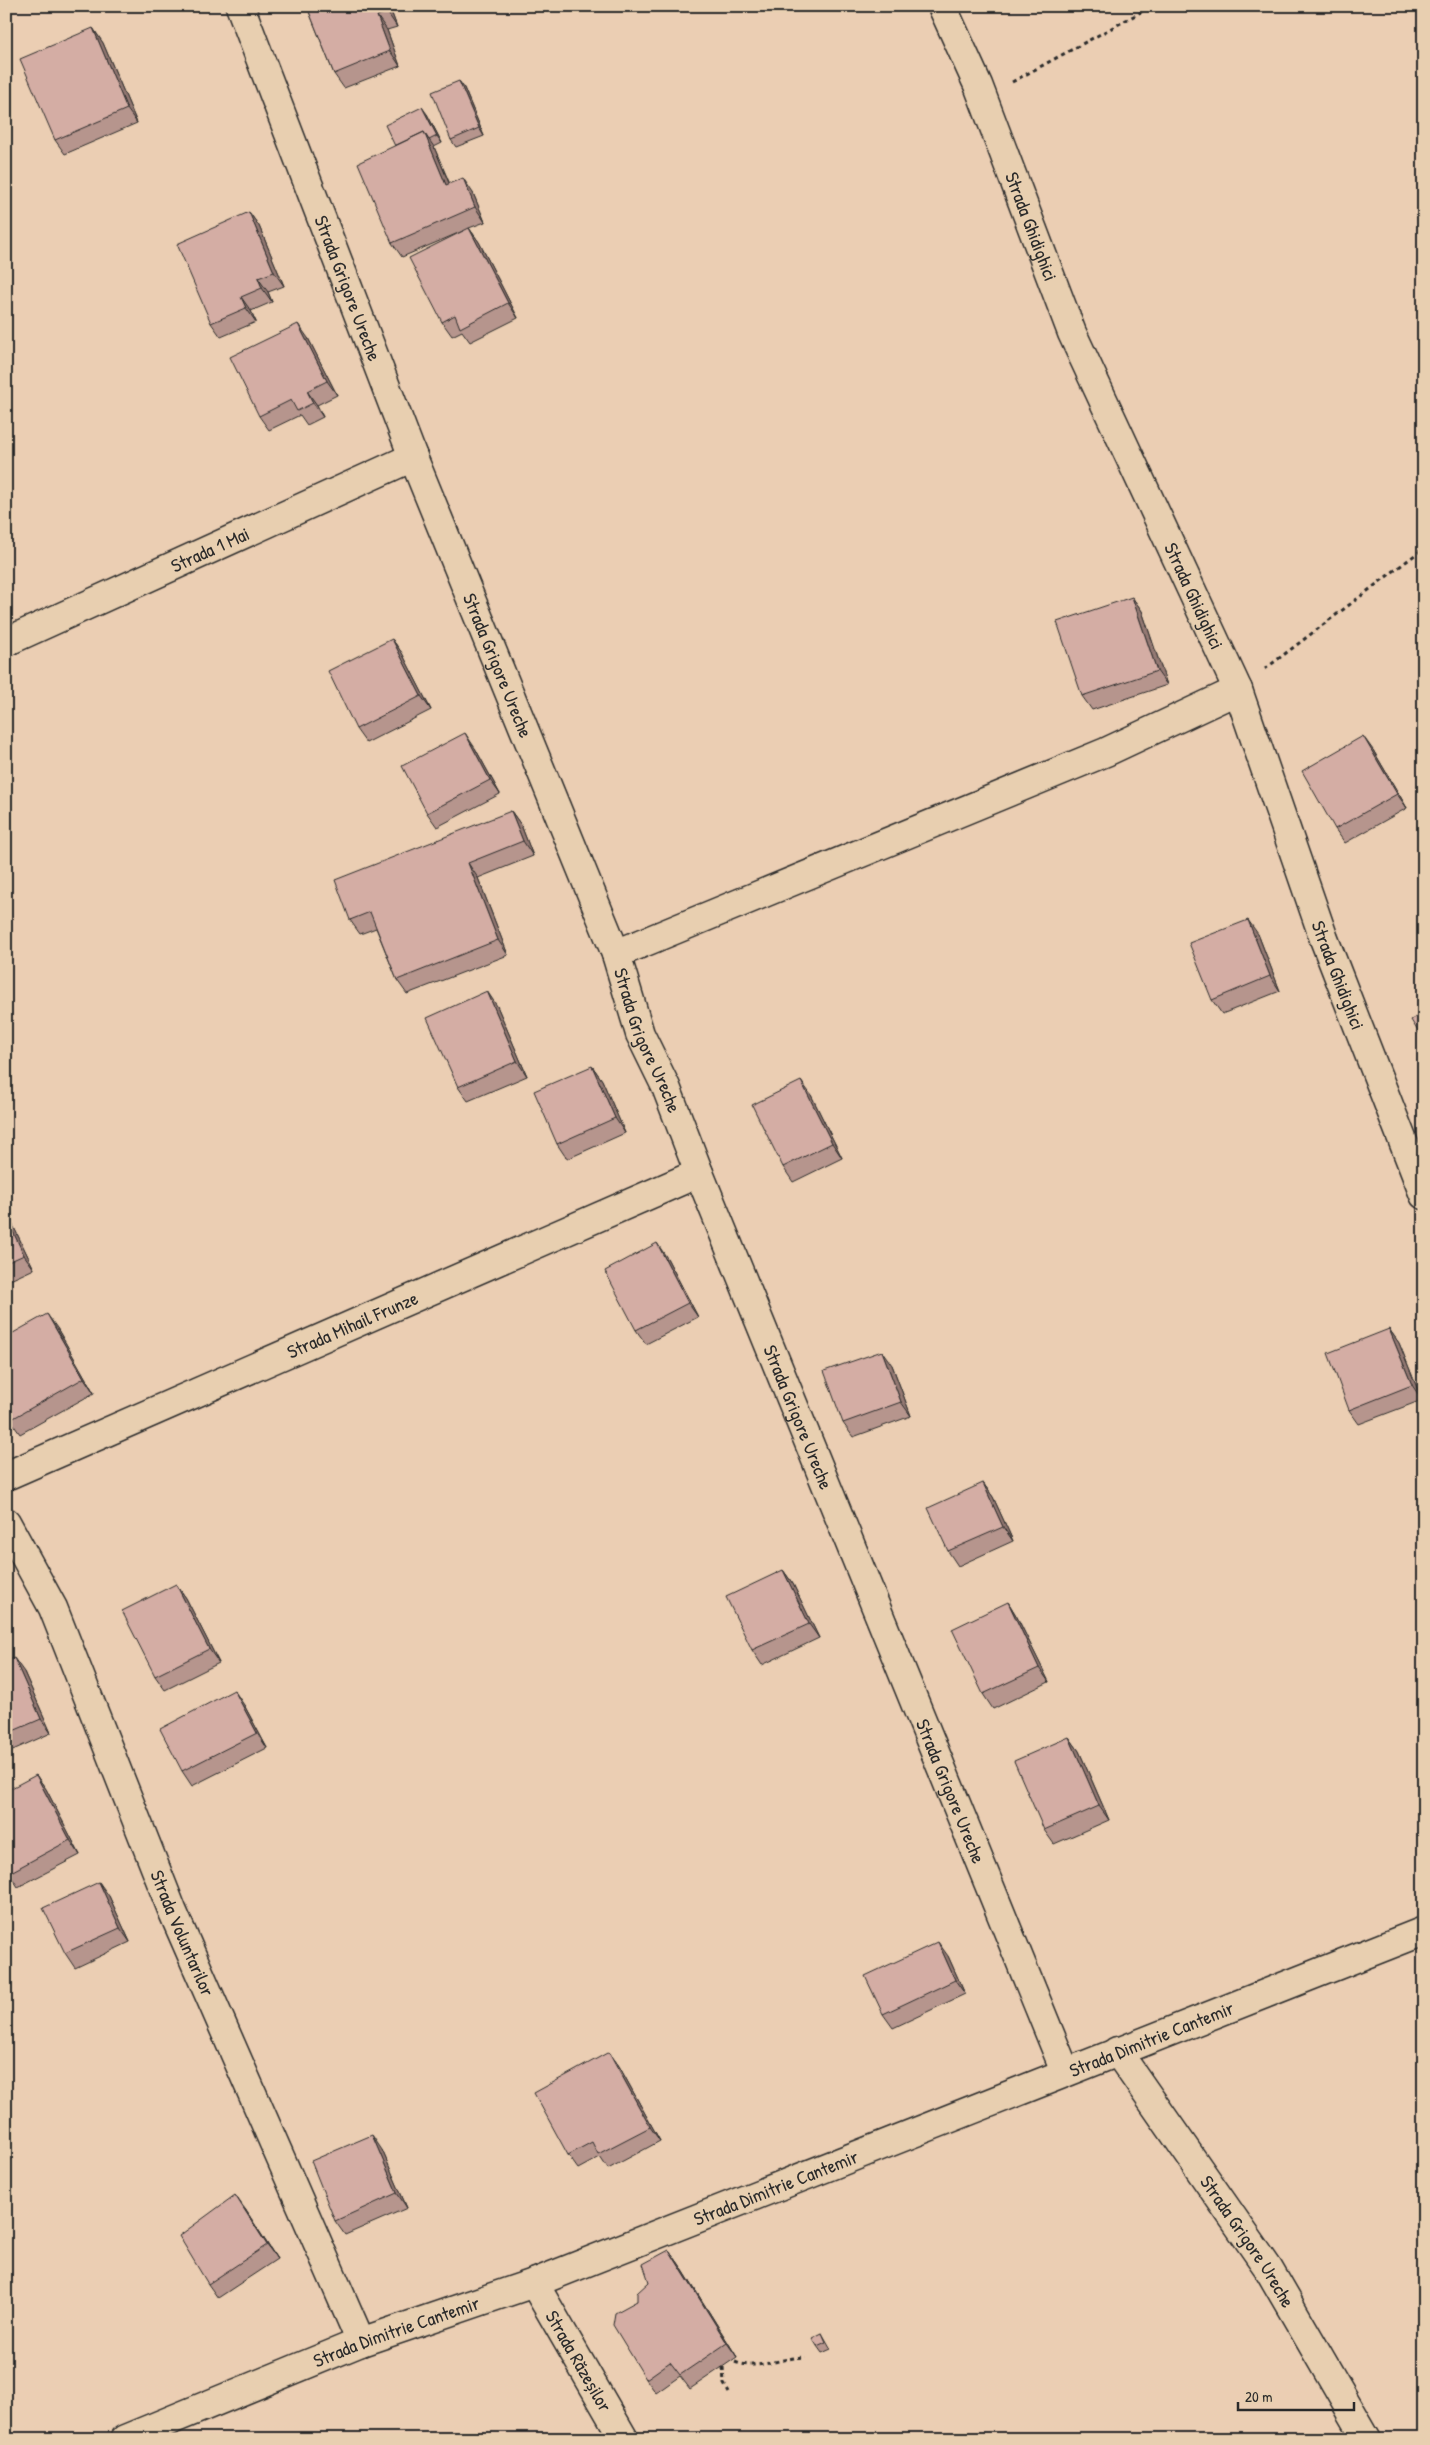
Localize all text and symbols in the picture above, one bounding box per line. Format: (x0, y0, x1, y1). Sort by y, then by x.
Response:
street label: Strada Ghidighici (999, 168, 1064, 285)
street label: Strada Grigore Ureche (308, 212, 388, 365)
street label: Strada 1 Mai (166, 520, 253, 578)
street label: Strada Ghidighici (1158, 538, 1230, 653)
street label: Strada Grigore Ureche (457, 589, 539, 742)
street label: Strada Ghidighici (1306, 917, 1371, 1033)
street label: Strada Grigore Ureche (608, 965, 688, 1117)
street label: Strada Mihail Frunze (283, 1284, 422, 1365)
street label: Strada Grigore Ureche (757, 1341, 840, 1493)
street label: Strada Grigore Ureche (910, 1715, 992, 1868)
street label: Strada Voluntarilor (145, 1866, 221, 2001)
street label: Strada Dimitrie Cantemir (1065, 1994, 1238, 2083)
street label: Strada Dimitrie Cantemir (690, 2143, 863, 2232)
street label: Strada Grigore Ureche (1194, 2170, 1301, 2313)
street label: Strada Dimitrie Cantemir (309, 2289, 484, 2373)
street label: Strada Răzeșilor (540, 2306, 619, 2417)
scale bar (1238, 2380, 1354, 2412)
text: 20 m (1245, 2386, 1272, 2407)

